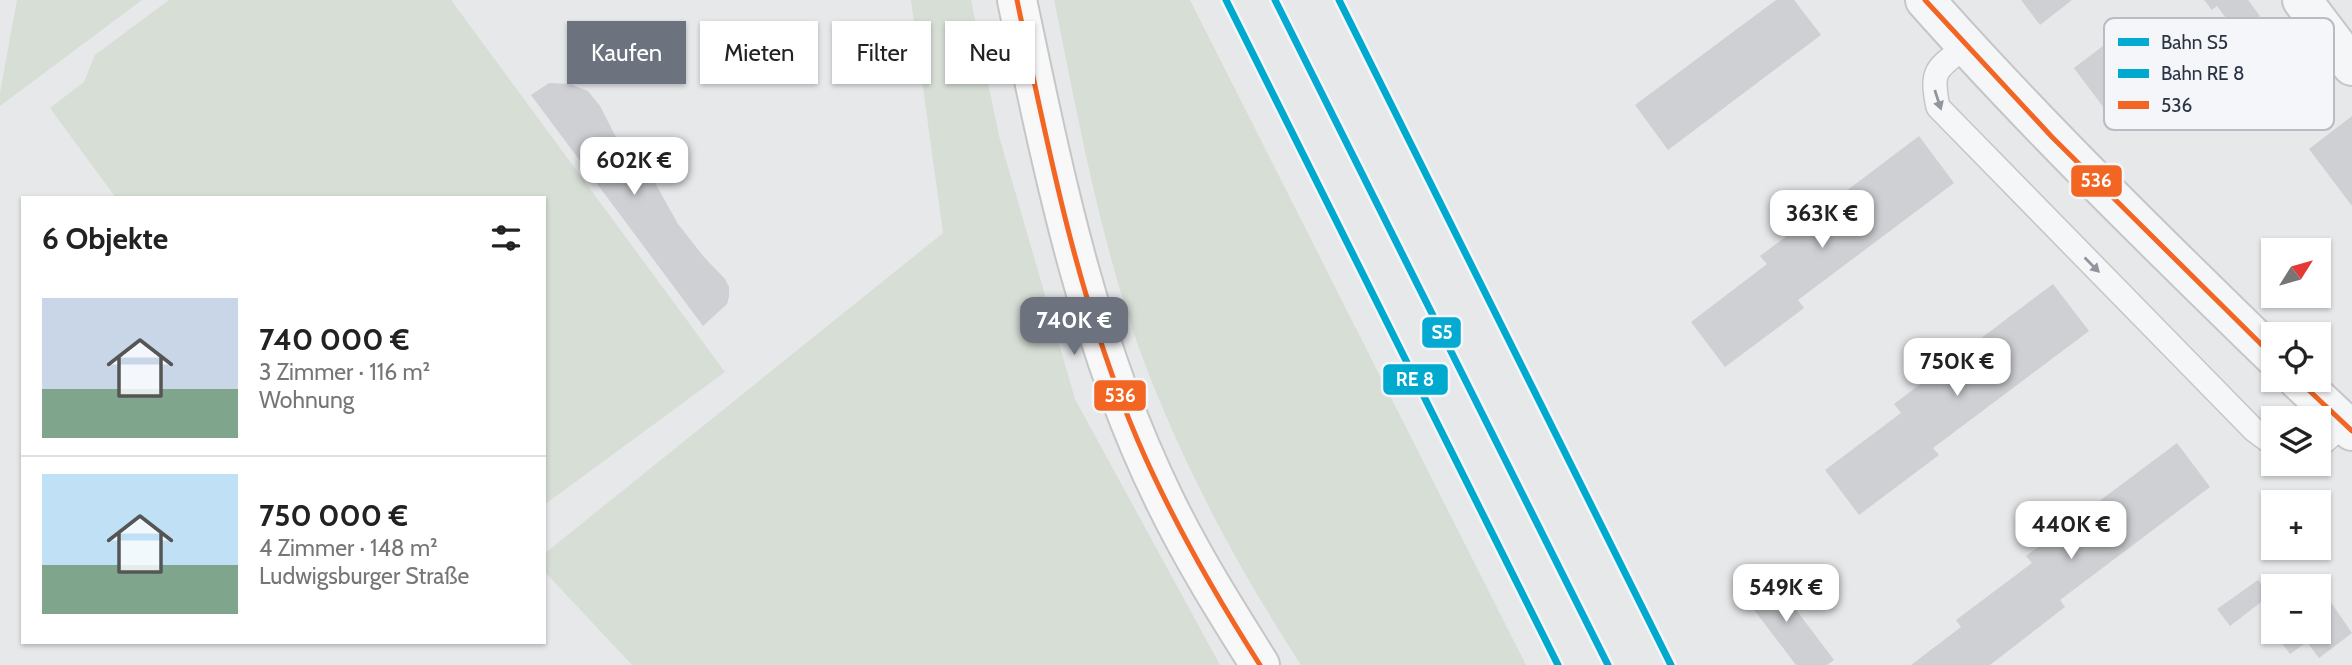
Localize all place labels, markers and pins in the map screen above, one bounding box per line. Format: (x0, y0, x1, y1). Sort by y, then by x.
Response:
pin: 602K € (577, 138, 691, 197)
pin: 363K € (1765, 190, 1879, 250)
pin: 740K € (1017, 298, 1131, 357)
pin: 750K € (1900, 338, 2014, 398)
pin: 440K € (2014, 502, 2128, 561)
pin: 549K € (1729, 564, 1843, 624)

